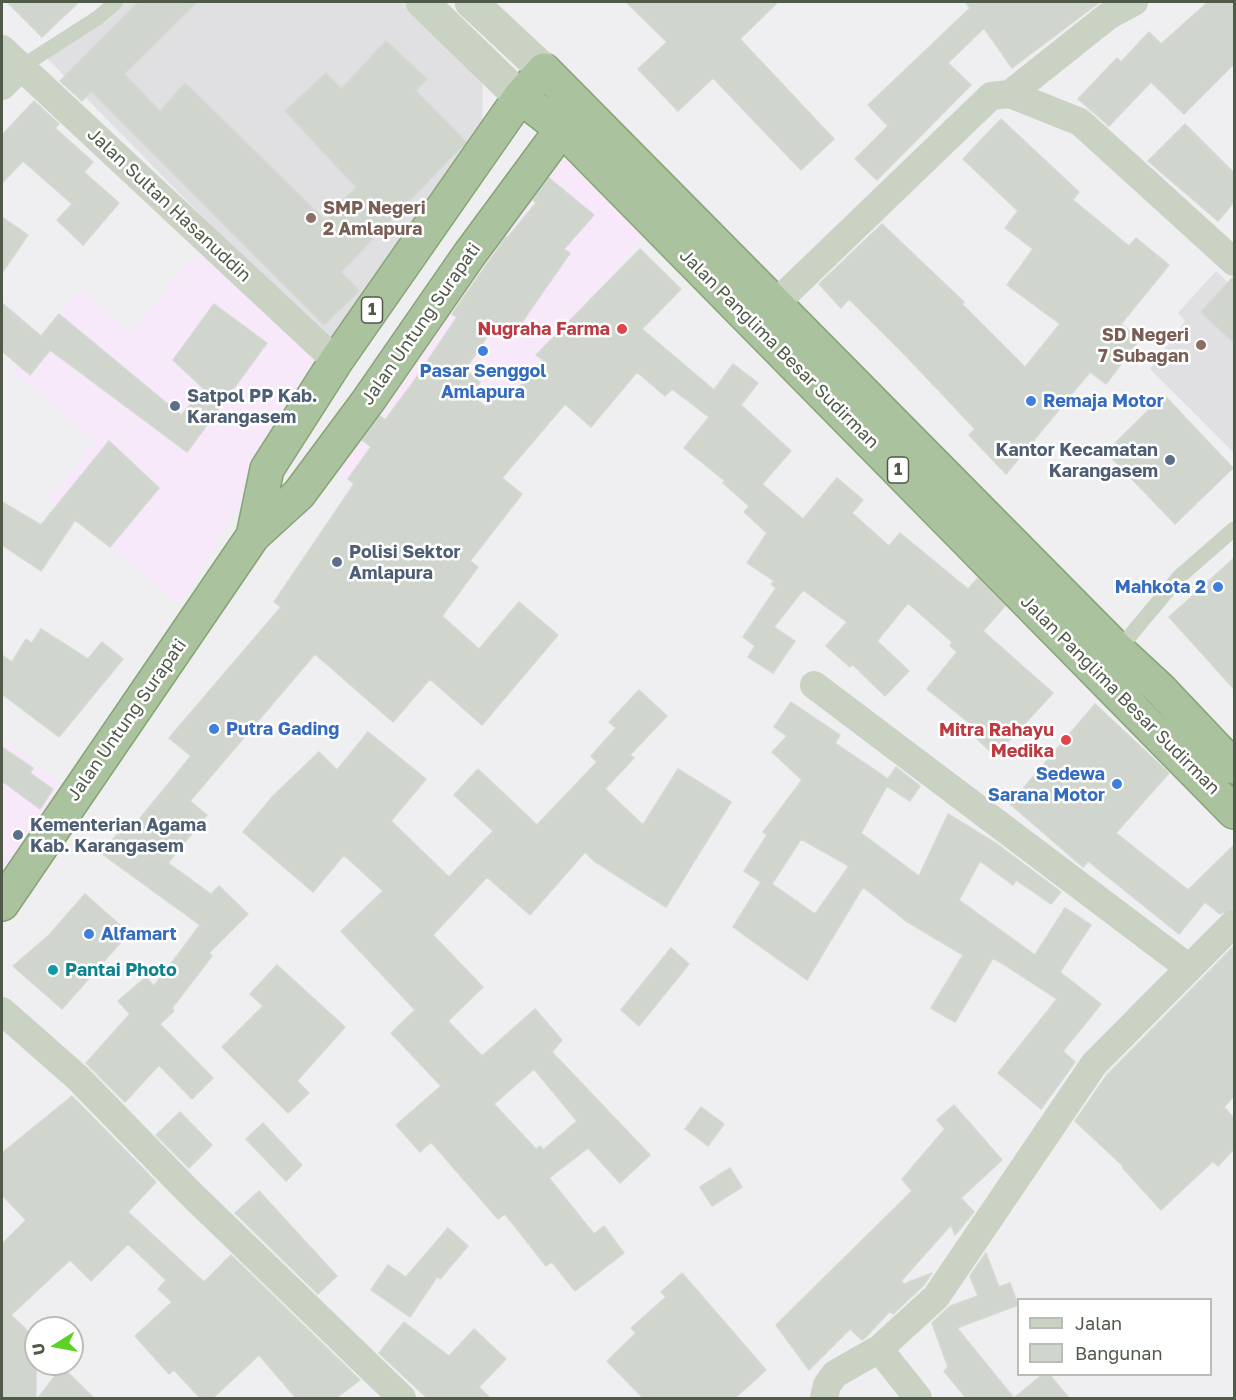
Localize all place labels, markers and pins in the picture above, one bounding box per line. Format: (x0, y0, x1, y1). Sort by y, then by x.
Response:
place label: SMP Negeri 2 Amlapura (323, 197, 426, 240)
marker: SMP Negeri 2 Amlapura (304, 211, 318, 225)
place label: Nugraha Farma (478, 318, 610, 340)
marker: Nugraha Farma (615, 322, 629, 336)
place label: SD Negeri 7 Subagan (1098, 324, 1189, 366)
marker: SD Negeri 7 Subagan (1194, 338, 1208, 352)
marker: Pasar Senggol Amlapura (476, 344, 490, 358)
place label: Pasar Senggol Amlapura (420, 360, 546, 403)
place label: Satpol PP Kab. Karangasem (187, 385, 318, 428)
place label: Remaja Motor (1043, 390, 1164, 412)
marker: Remaja Motor (1024, 394, 1038, 408)
marker: Satpol PP Kab. Karangasem (168, 399, 182, 413)
place label: Kantor Kecamatan Karangasem (995, 439, 1158, 482)
marker: Kantor Kecamatan Karangasem (1163, 453, 1177, 467)
place label: Polisi Sektor Amlapura (349, 541, 461, 584)
marker: Polisi Sektor Amlapura (330, 555, 344, 569)
place label: Mahkota 2 (1115, 576, 1206, 598)
marker: Mahkota 2 (1211, 580, 1225, 594)
place label: Putra Gading (226, 718, 339, 740)
place label: Mitra Rahayu Medika (939, 719, 1054, 762)
marker: Putra Gading (207, 722, 221, 736)
marker: Mitra Rahayu Medika (1059, 733, 1073, 747)
place label: Sedewa Sarana Motor (988, 763, 1105, 806)
marker: Sedewa Sarana Motor (1110, 777, 1124, 791)
place label: Kementerian Agama Kab. Karangasem (30, 814, 206, 856)
marker: Kementerian Agama Kab. Karangasem (11, 828, 25, 842)
place label: Alfamart (101, 923, 177, 945)
marker: Alfamart (82, 927, 96, 941)
place label: Pantai Photo (65, 959, 177, 981)
marker: Pantai Photo (46, 963, 60, 977)

